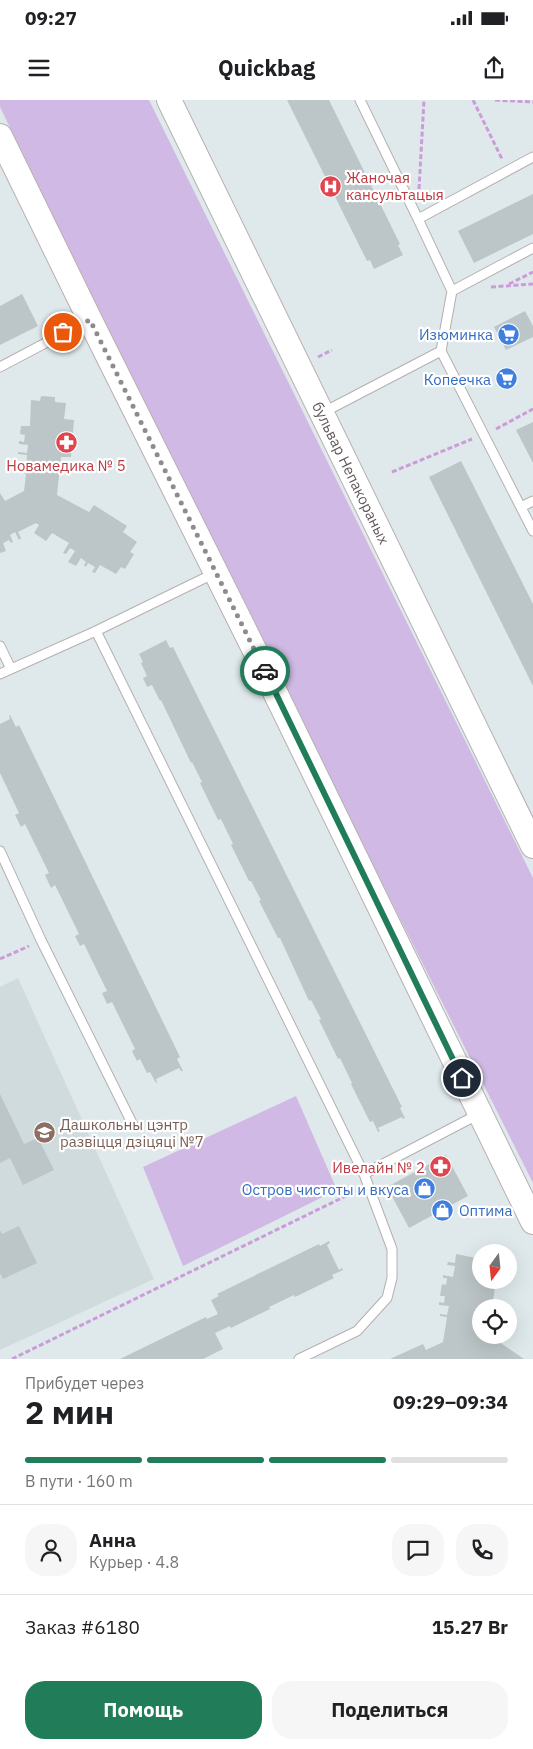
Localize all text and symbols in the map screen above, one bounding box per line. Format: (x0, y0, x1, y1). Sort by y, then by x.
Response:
text: 09:27 (25, 6, 77, 30)
text: Quickbag (218, 53, 315, 82)
icon: menu (25, 54, 53, 82)
icon: share (480, 54, 508, 82)
place label: Жаночая кансультацыя (346, 168, 444, 204)
hospital icon: Жаночая кансультацыя (318, 174, 342, 198)
pin (42, 311, 84, 353)
icon: bag (49, 318, 77, 346)
supermarket icon: Изюминка (497, 322, 521, 346)
place label: Изюминка (419, 325, 493, 344)
supermarket icon: Копеечка (495, 367, 519, 391)
place label: Копеечка (424, 370, 491, 389)
street label: бульвар Непакораных (308, 399, 394, 548)
pharmacy icon: Новамедика № 5 (54, 430, 78, 454)
place label: Новамедика № 5 (6, 456, 126, 475)
courier (240, 646, 290, 696)
icon: car (251, 657, 279, 685)
pin (441, 1057, 483, 1099)
icon: home (448, 1064, 476, 1092)
place label: Дашкольны цэнтр развіцця дзіцяці №7 (60, 1115, 204, 1151)
school or university icon: Дашкольны цэнтр развіцця дзіцяці №7 (32, 1121, 56, 1145)
pharmacy icon: Ивелайн № 2 (429, 1155, 453, 1179)
place label: Ивелайн № 2 (332, 1158, 425, 1177)
shop icon: Остров чистоты и вкуса (413, 1177, 437, 1201)
place label: Остров чистоты и вкуса (242, 1180, 409, 1199)
shop icon: Оптима (431, 1198, 455, 1222)
place label: Оптима (459, 1201, 513, 1220)
north arrow (472, 1244, 518, 1289)
map controls (472, 1244, 517, 1344)
button: locate (472, 1299, 517, 1344)
text: Прибудет через (25, 1373, 144, 1393)
text: 09:29–09:34 (393, 1390, 508, 1414)
text: 2 мин (25, 1391, 114, 1433)
text: В пути · 160 m (25, 1471, 133, 1491)
button: person (25, 1524, 77, 1576)
button: chat (392, 1524, 444, 1576)
button: phone (456, 1524, 508, 1576)
text: Анна (89, 1528, 136, 1552)
text: Курьер · 4.8 (89, 1552, 179, 1572)
text: Заказ #6180 (25, 1615, 140, 1639)
text: 15.27 Br (432, 1615, 508, 1639)
button: Помощь (25, 1681, 262, 1739)
button: Поделиться (272, 1681, 508, 1739)

